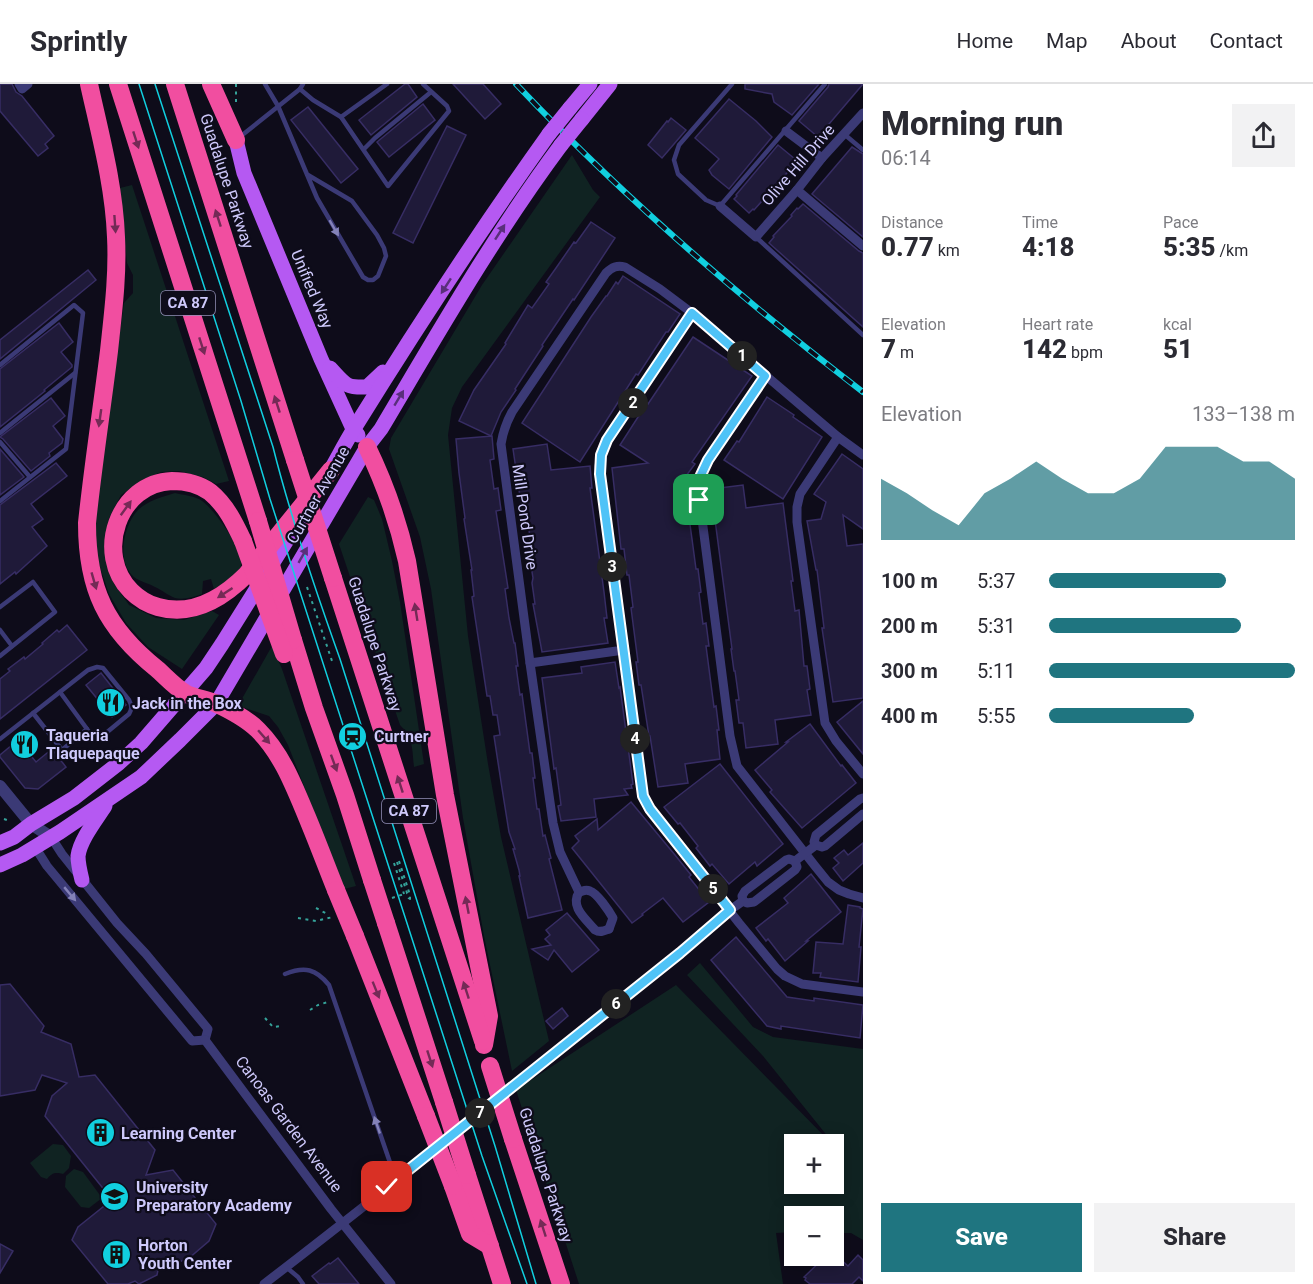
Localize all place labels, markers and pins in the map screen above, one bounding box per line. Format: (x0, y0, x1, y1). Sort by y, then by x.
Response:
pin: 1 (727, 341, 757, 371)
pin: 2 (618, 388, 648, 418)
pin (673, 474, 724, 525)
pin: 3 (597, 552, 627, 582)
restaurant icon: Jack in the Box (95, 687, 127, 719)
place label: Jack in the Box (132, 694, 243, 713)
station icon: Curtner (337, 720, 369, 752)
pin: 4 (620, 724, 650, 754)
place label: Taqueria Tlaquepaque (46, 726, 140, 763)
place label: Curtner (374, 727, 429, 746)
restaurant icon: Taqueria Tlaquepaque (9, 728, 41, 760)
pin: 5 (698, 874, 728, 904)
pin: 6 (601, 989, 631, 1019)
pin: 7 (465, 1098, 495, 1128)
building icon: Learning Center (84, 1117, 116, 1149)
place label: Learning Center (121, 1124, 236, 1143)
pin (361, 1161, 412, 1212)
place label: University Preparatory Academy (136, 1178, 293, 1215)
school or university icon: University Preparatory Academy (99, 1180, 131, 1212)
place label: Horton Youth Center (138, 1236, 232, 1273)
building icon: Horton Youth Center (101, 1238, 133, 1270)

